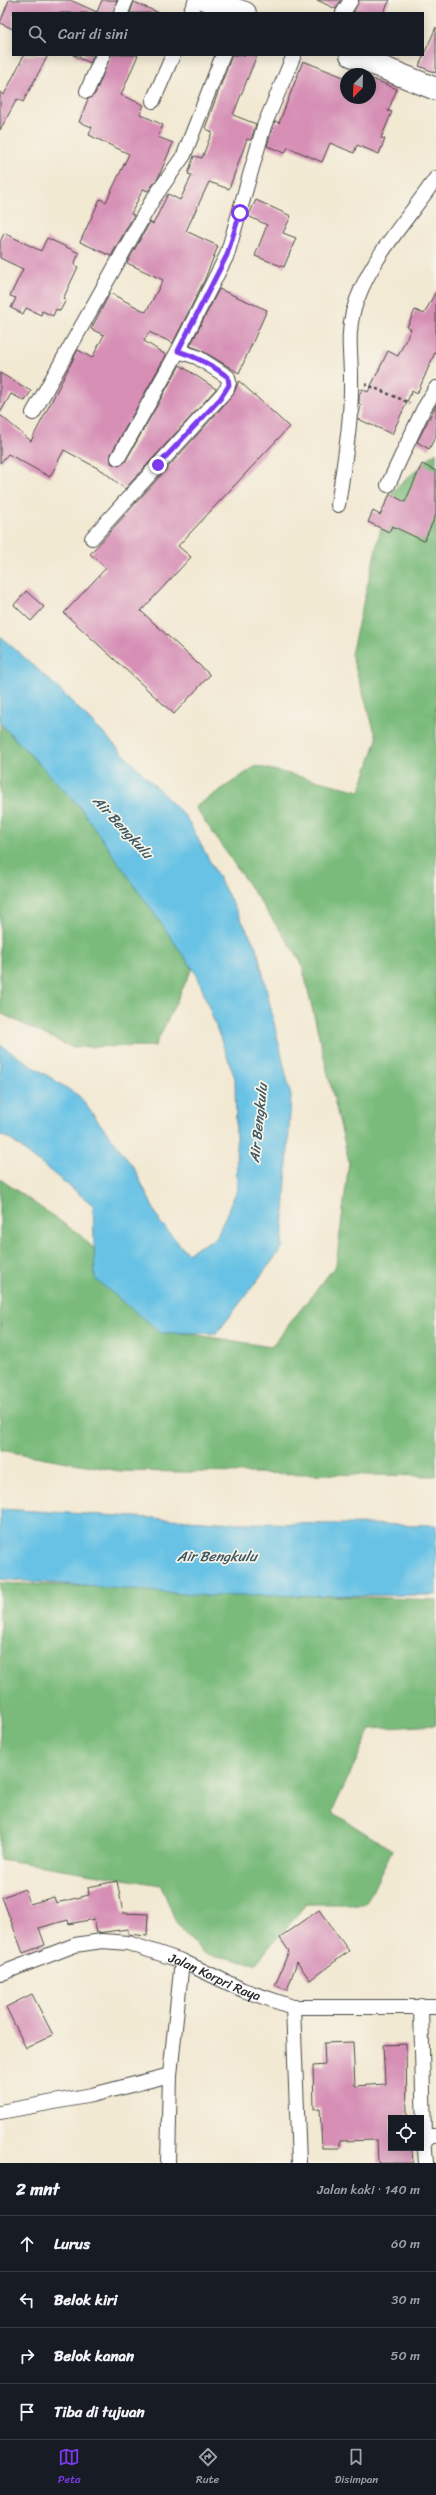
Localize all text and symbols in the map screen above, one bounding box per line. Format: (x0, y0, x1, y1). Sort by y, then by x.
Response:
search box (12, 12, 424, 56)
text: Cari di sini (58, 21, 128, 47)
icon: search (26, 23, 48, 45)
north arrow (340, 68, 376, 104)
route start (231, 204, 249, 222)
route end (149, 456, 167, 474)
water label: Air Bengkulu (86, 789, 161, 867)
water label: Air Bengkulu (242, 1080, 275, 1165)
water label: Air Bengkulu (176, 1544, 259, 1569)
street label: Jalan Korpri Raya (165, 1946, 264, 2007)
map controls (388, 2115, 424, 2151)
button: locate (388, 2115, 424, 2151)
text: 2 mnt (16, 2174, 59, 2204)
text: Jalan kaki · 140 m (317, 2178, 420, 2201)
text: Lurus (54, 2231, 90, 2257)
text: 60 m (391, 2232, 420, 2255)
icon: ahead (16, 2233, 38, 2255)
text: Belok kiri (54, 2287, 117, 2313)
text: 30 m (391, 2288, 420, 2311)
icon: left (16, 2289, 38, 2311)
text: Belok kanan (54, 2343, 134, 2369)
text: 50 m (390, 2344, 420, 2367)
icon: right (16, 2345, 38, 2367)
text: Tiba di tujuan (54, 2399, 145, 2425)
icon: arrive (16, 2401, 38, 2423)
tab: Peta (58, 2446, 80, 2489)
tab: Rute (196, 2446, 219, 2489)
tab: Disimpan (335, 2446, 378, 2489)

